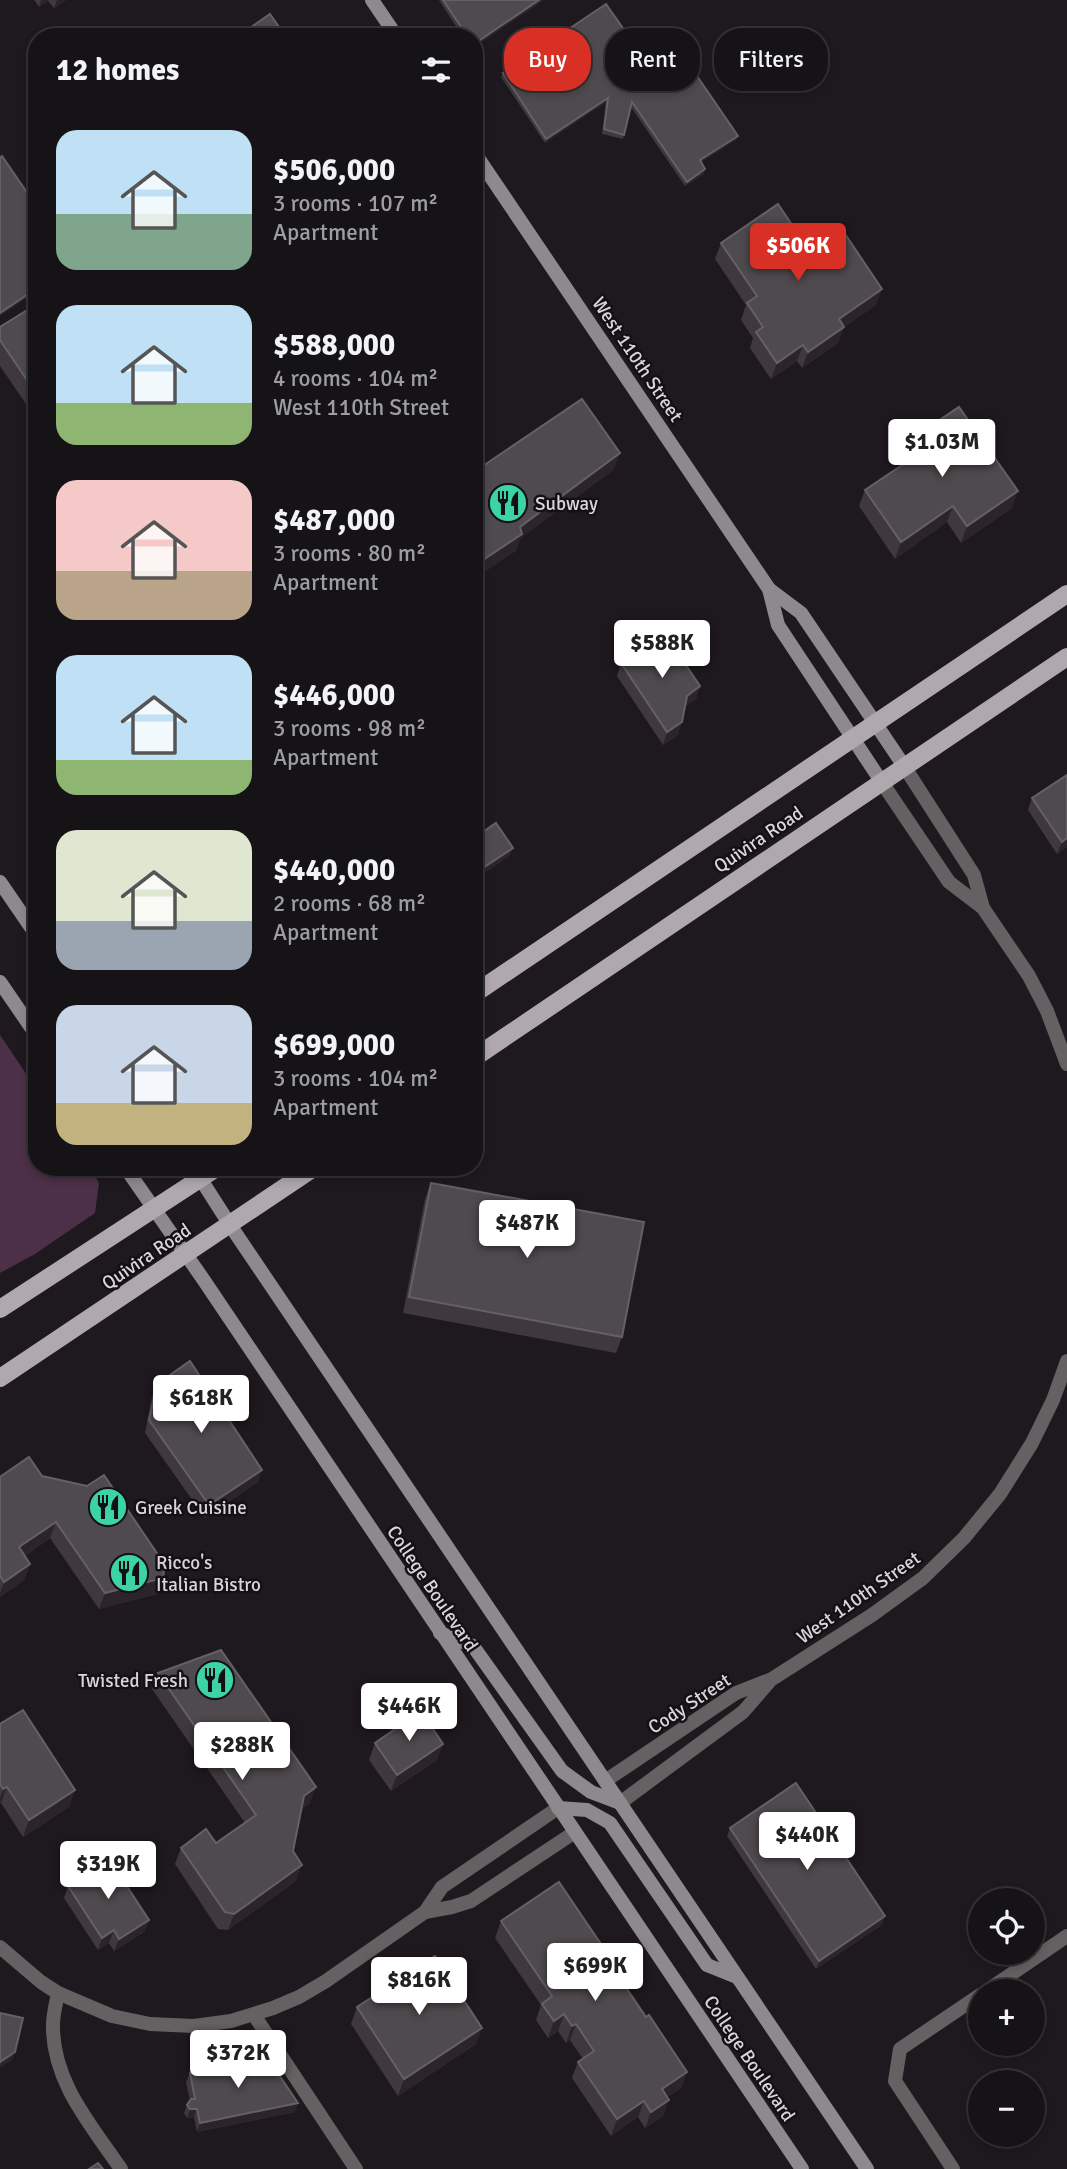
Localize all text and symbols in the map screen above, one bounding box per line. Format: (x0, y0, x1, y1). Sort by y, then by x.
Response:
chip: Buy (504, 28, 591, 91)
chip: Rent (605, 28, 700, 91)
chip: Filters (714, 28, 828, 91)
icon: filters (417, 51, 455, 89)
text: 12 homes (56, 52, 179, 89)
text: $506,000 (273, 152, 395, 189)
icon: home (112, 158, 196, 242)
text: 3 rooms · 107 m² (273, 189, 438, 218)
text: Apartment (273, 218, 378, 247)
pin: $506K (749, 224, 847, 283)
text: $506K (766, 231, 830, 260)
street label: West 110th Street (587, 293, 688, 427)
text: $588,000 (273, 327, 395, 364)
icon: home (112, 333, 196, 417)
text: 4 rooms · 104 m² (273, 364, 438, 393)
text: West 110th Street (273, 393, 449, 422)
pin: $1.03M (885, 420, 999, 479)
text: $1.03M (904, 427, 980, 456)
restaurant icon: Subway (487, 482, 529, 524)
place label: Subway (535, 492, 598, 516)
text: $487,000 (273, 502, 395, 539)
icon: home (112, 508, 196, 592)
text: 3 rooms · 80 m² (273, 539, 426, 568)
text: Apartment (273, 568, 378, 597)
pin: $588K (613, 620, 711, 680)
text: $588K (630, 628, 694, 657)
text: $446,000 (273, 677, 395, 714)
icon: home (112, 683, 196, 767)
text: 3 rooms · 98 m² (273, 714, 426, 743)
text: Apartment (273, 743, 378, 772)
street label: Quivira Road (709, 801, 808, 878)
text: $440,000 (273, 852, 395, 889)
icon: home (112, 858, 196, 942)
text: 2 rooms · 68 m² (273, 889, 426, 918)
text: Apartment (273, 918, 378, 947)
text: $699,000 (273, 1027, 395, 1064)
icon: home (112, 1033, 196, 1117)
text: 3 rooms · 104 m² (273, 1064, 438, 1093)
text: Apartment (273, 1093, 378, 1122)
pin: $487K (478, 1200, 576, 1260)
text: $487K (495, 1208, 559, 1237)
street label: Quivira Road (97, 1218, 196, 1295)
pin: $618K (152, 1376, 250, 1435)
text: $618K (169, 1383, 233, 1412)
restaurant icon: Greek Cuisine (87, 1486, 129, 1528)
place label: Greek Cuisine (135, 1496, 247, 1520)
street label: College Boulevard (381, 1521, 483, 1656)
street label: West 110th Street (792, 1546, 925, 1649)
place label: Ricco's Italian Bistro (156, 1551, 261, 1597)
restaurant icon: Ricco's Italian Bistro (108, 1552, 150, 1594)
restaurant icon: Twisted Fresh (194, 1659, 236, 1701)
street label: Cody Street (644, 1668, 736, 1739)
place label: Twisted Fresh (78, 1669, 188, 1693)
pin: $446K (360, 1684, 458, 1743)
text: $446K (377, 1691, 441, 1720)
pin: $288K (193, 1722, 291, 1782)
text: $288K (210, 1730, 274, 1759)
pin: $440K (758, 1812, 856, 1872)
text: $440K (775, 1820, 839, 1849)
pin: $319K (59, 1842, 157, 1901)
text: $319K (76, 1849, 140, 1878)
map controls (968, 1888, 1045, 2147)
button: locate (968, 1888, 1045, 1965)
pin: $699K (546, 1944, 644, 2003)
text: $699K (563, 1951, 627, 1980)
pin: $816K (370, 1958, 468, 2017)
text: $816K (387, 1965, 451, 1994)
button: + (968, 1979, 1045, 2056)
street label: College Boulevard (698, 1991, 800, 2126)
pin: $372K (189, 2030, 287, 2090)
text: $372K (206, 2038, 270, 2067)
button: − (968, 2070, 1045, 2147)

